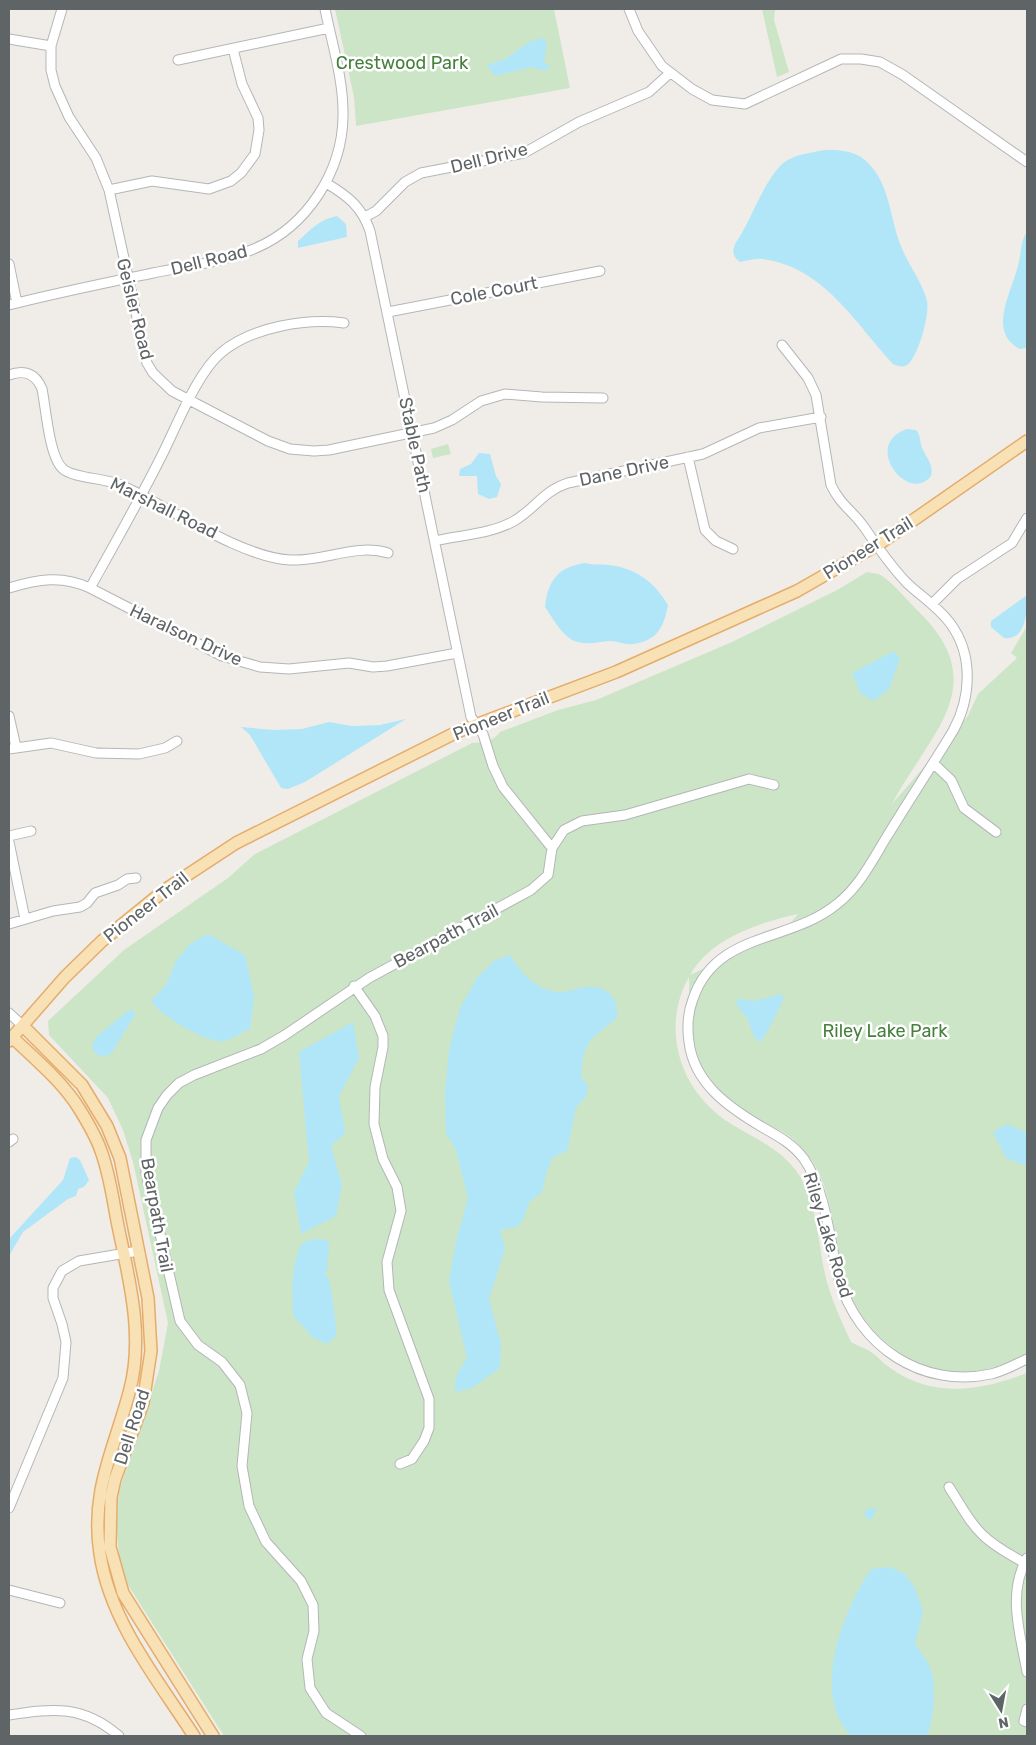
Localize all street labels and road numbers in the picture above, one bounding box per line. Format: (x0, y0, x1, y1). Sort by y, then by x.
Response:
street label: Dell Drive (448, 138, 530, 178)
street label: Dell Road (168, 240, 250, 280)
street label: Geisler Road (112, 256, 158, 362)
street label: Cole Court (449, 272, 539, 310)
street label: Stable Path (394, 395, 436, 495)
street label: Dane Drive (577, 451, 671, 491)
street label: Marshall Road (107, 472, 221, 544)
street label: Pioneer Trail (819, 512, 917, 584)
street label: Haralson Drive (126, 599, 246, 671)
street label: Pioneer Trail (450, 687, 552, 745)
street label: Pioneer Trail (99, 867, 193, 947)
street label: Bearpath Trail (390, 899, 502, 973)
street label: Bearpath Trail (136, 1156, 178, 1274)
street label: Riley Lake Road (798, 1170, 858, 1300)
street label: Dell Road (109, 1386, 155, 1468)

